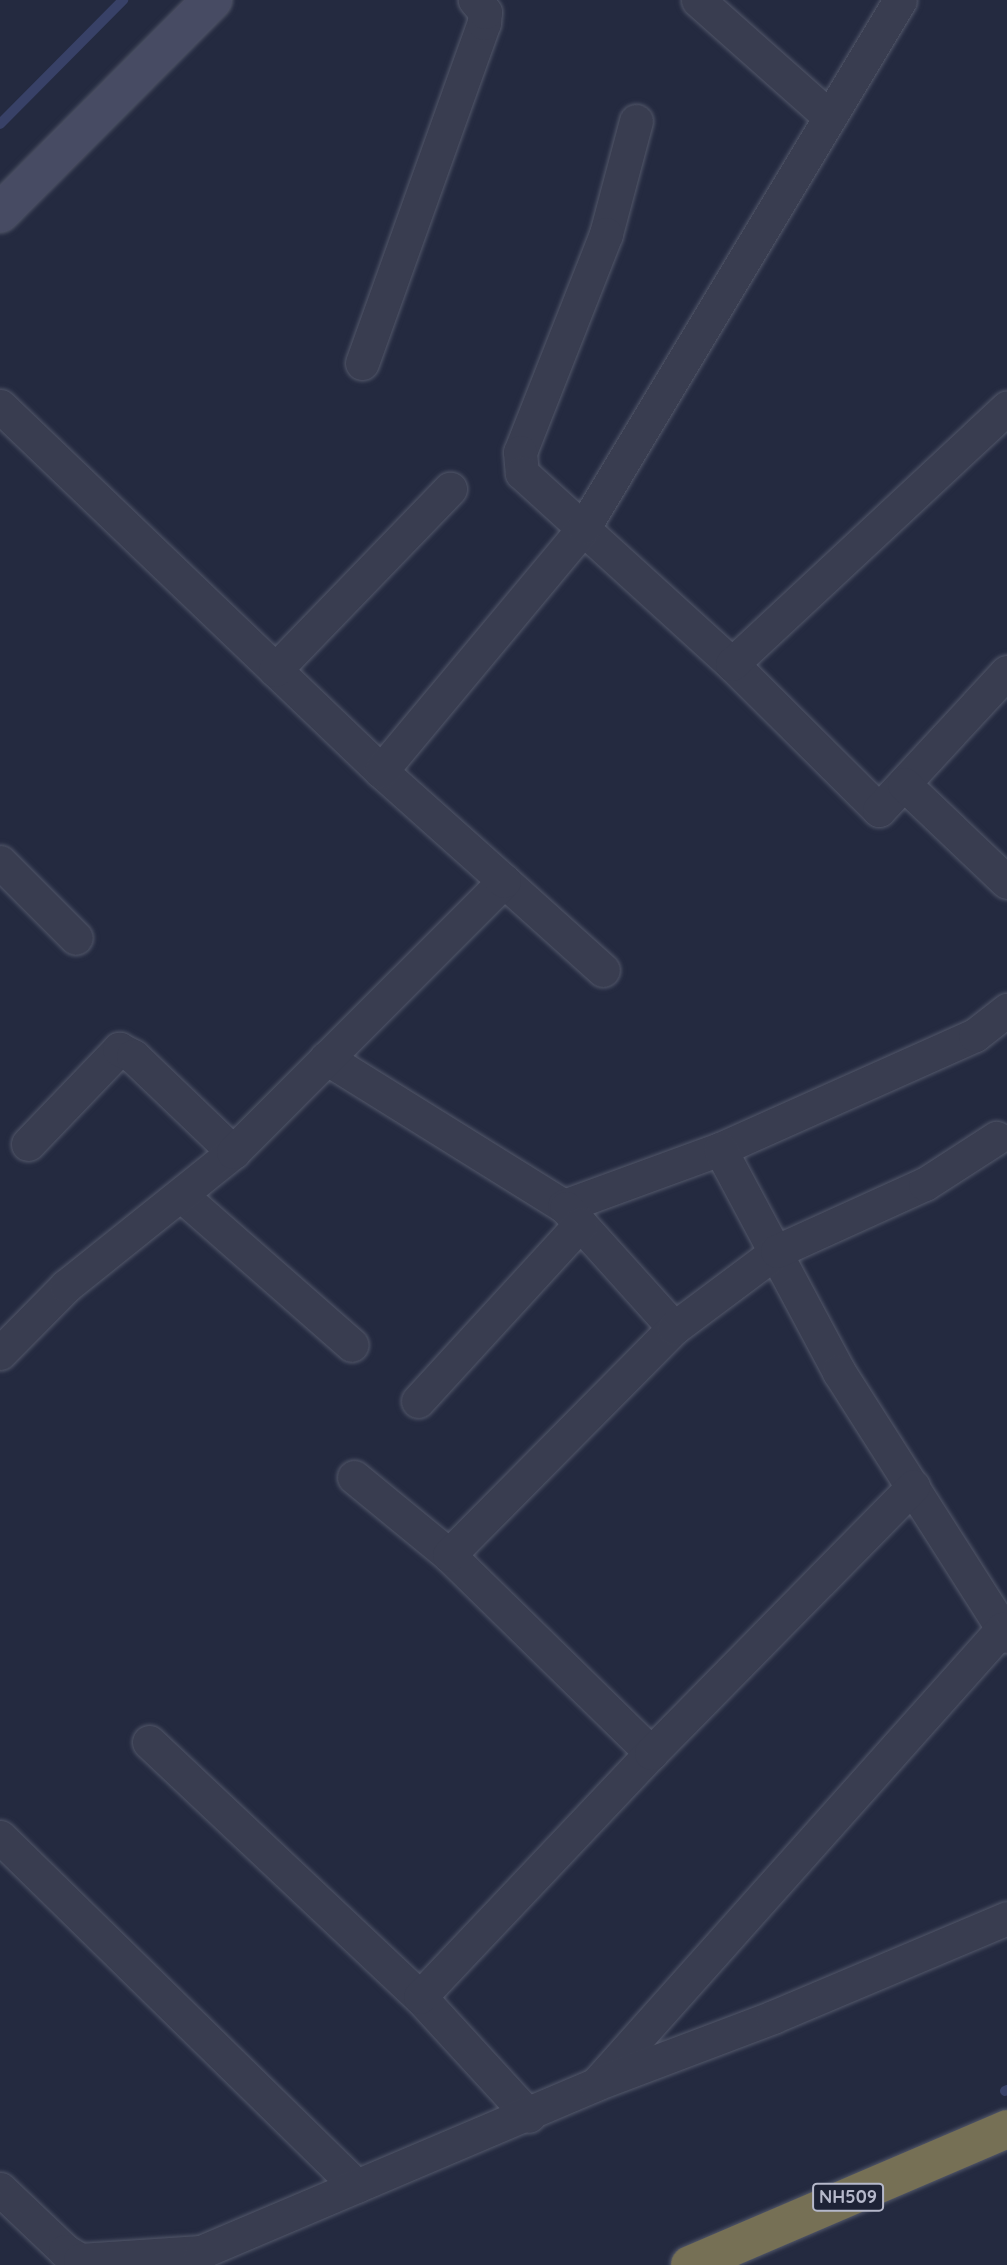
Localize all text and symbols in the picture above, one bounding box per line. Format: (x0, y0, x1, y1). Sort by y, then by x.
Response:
road number: NH509 (811, 2182, 885, 2211)

